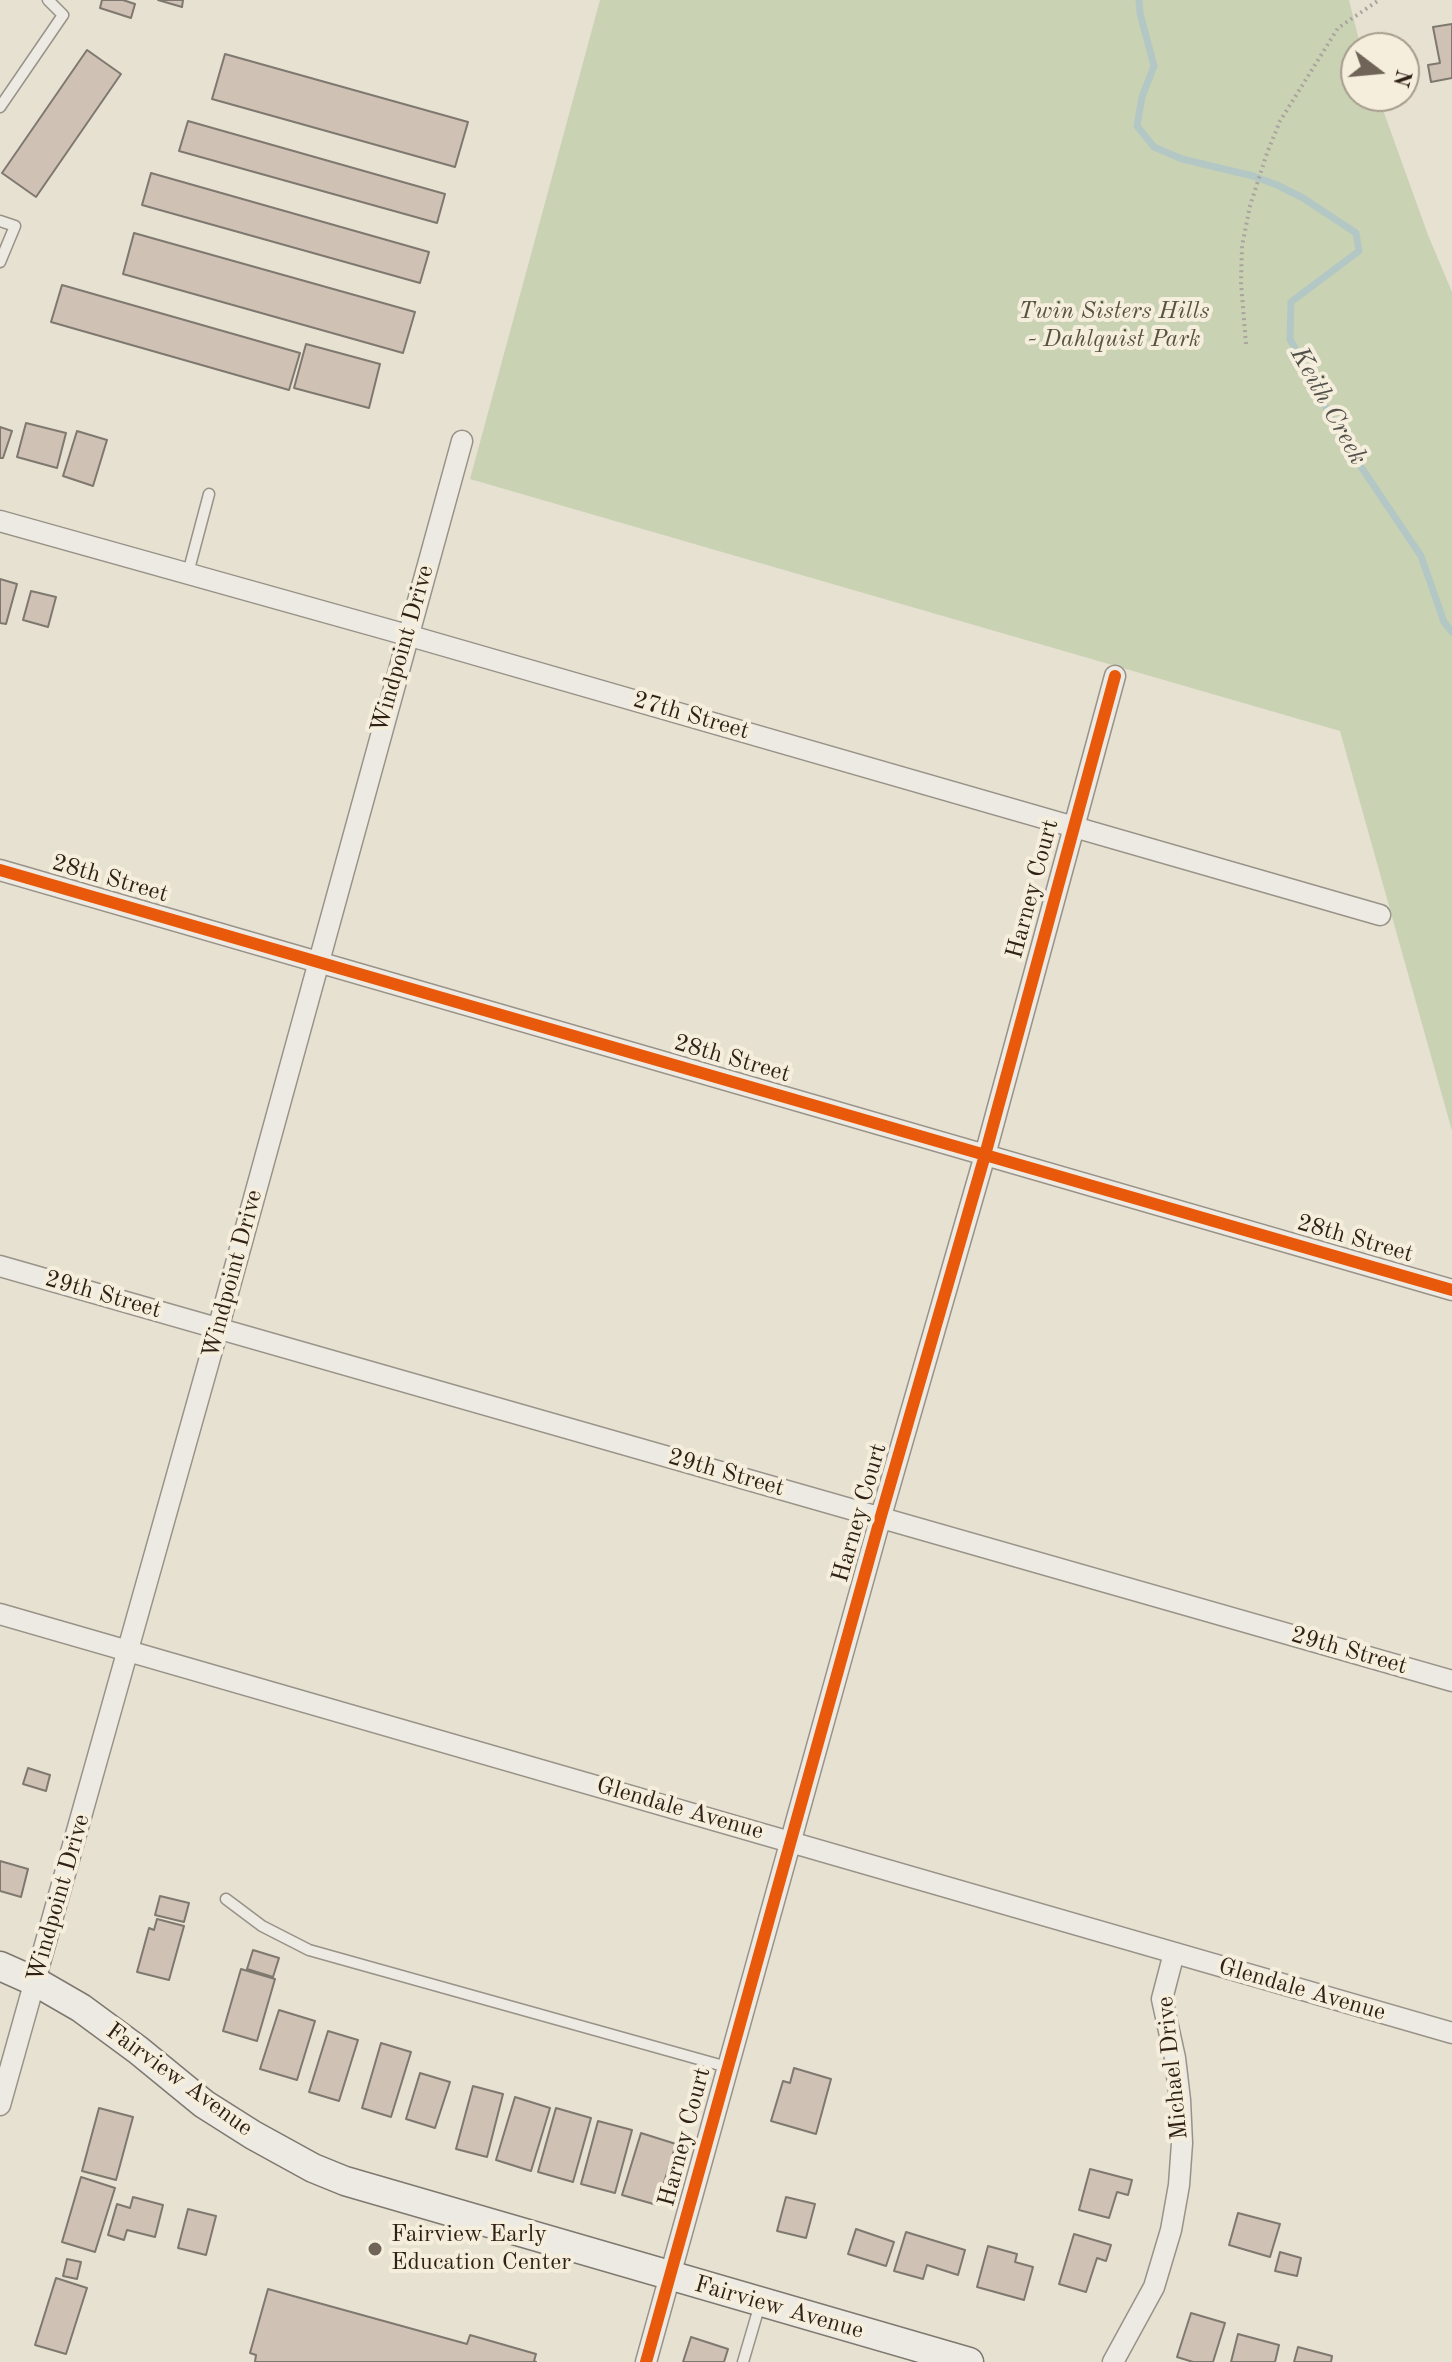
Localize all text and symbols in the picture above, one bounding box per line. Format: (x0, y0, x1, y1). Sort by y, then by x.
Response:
north arrow (1340, 32, 1420, 112)
text: N (1388, 67, 1414, 89)
park label: Twin Sisters Hills - Dahlquist Park (1018, 298, 1210, 354)
water label: Keith Creek (1283, 341, 1373, 471)
street label: Windpoint Drive (365, 562, 441, 736)
street label: 27th Street (630, 686, 752, 746)
street label: Harney Court (1001, 816, 1065, 962)
street label: 28th Street (49, 849, 171, 909)
street label: 28th Street (671, 1029, 793, 1089)
street label: Windpoint Drive (197, 1187, 269, 1361)
street label: 28th Street (1294, 1209, 1416, 1269)
street label: 29th Street (42, 1265, 164, 1325)
street label: Harney Court (826, 1440, 894, 1586)
street label: 29th Street (665, 1443, 787, 1503)
street label: 29th Street (1288, 1621, 1410, 1681)
street label: Glendale Avenue (593, 1771, 767, 1847)
street label: Windpoint Drive (21, 1811, 97, 1985)
street label: Glendale Avenue (1215, 1952, 1389, 2028)
street label: Michael Drive (1151, 1995, 1195, 2141)
street label: Fairview Avenue (100, 2017, 258, 2143)
street label: Harney Court (653, 2064, 717, 2210)
place label: Fairview Early Education Center (391, 2221, 571, 2277)
marker: Fairview Early Education Center (366, 2240, 384, 2258)
street label: Fairview Avenue (691, 2270, 867, 2346)

